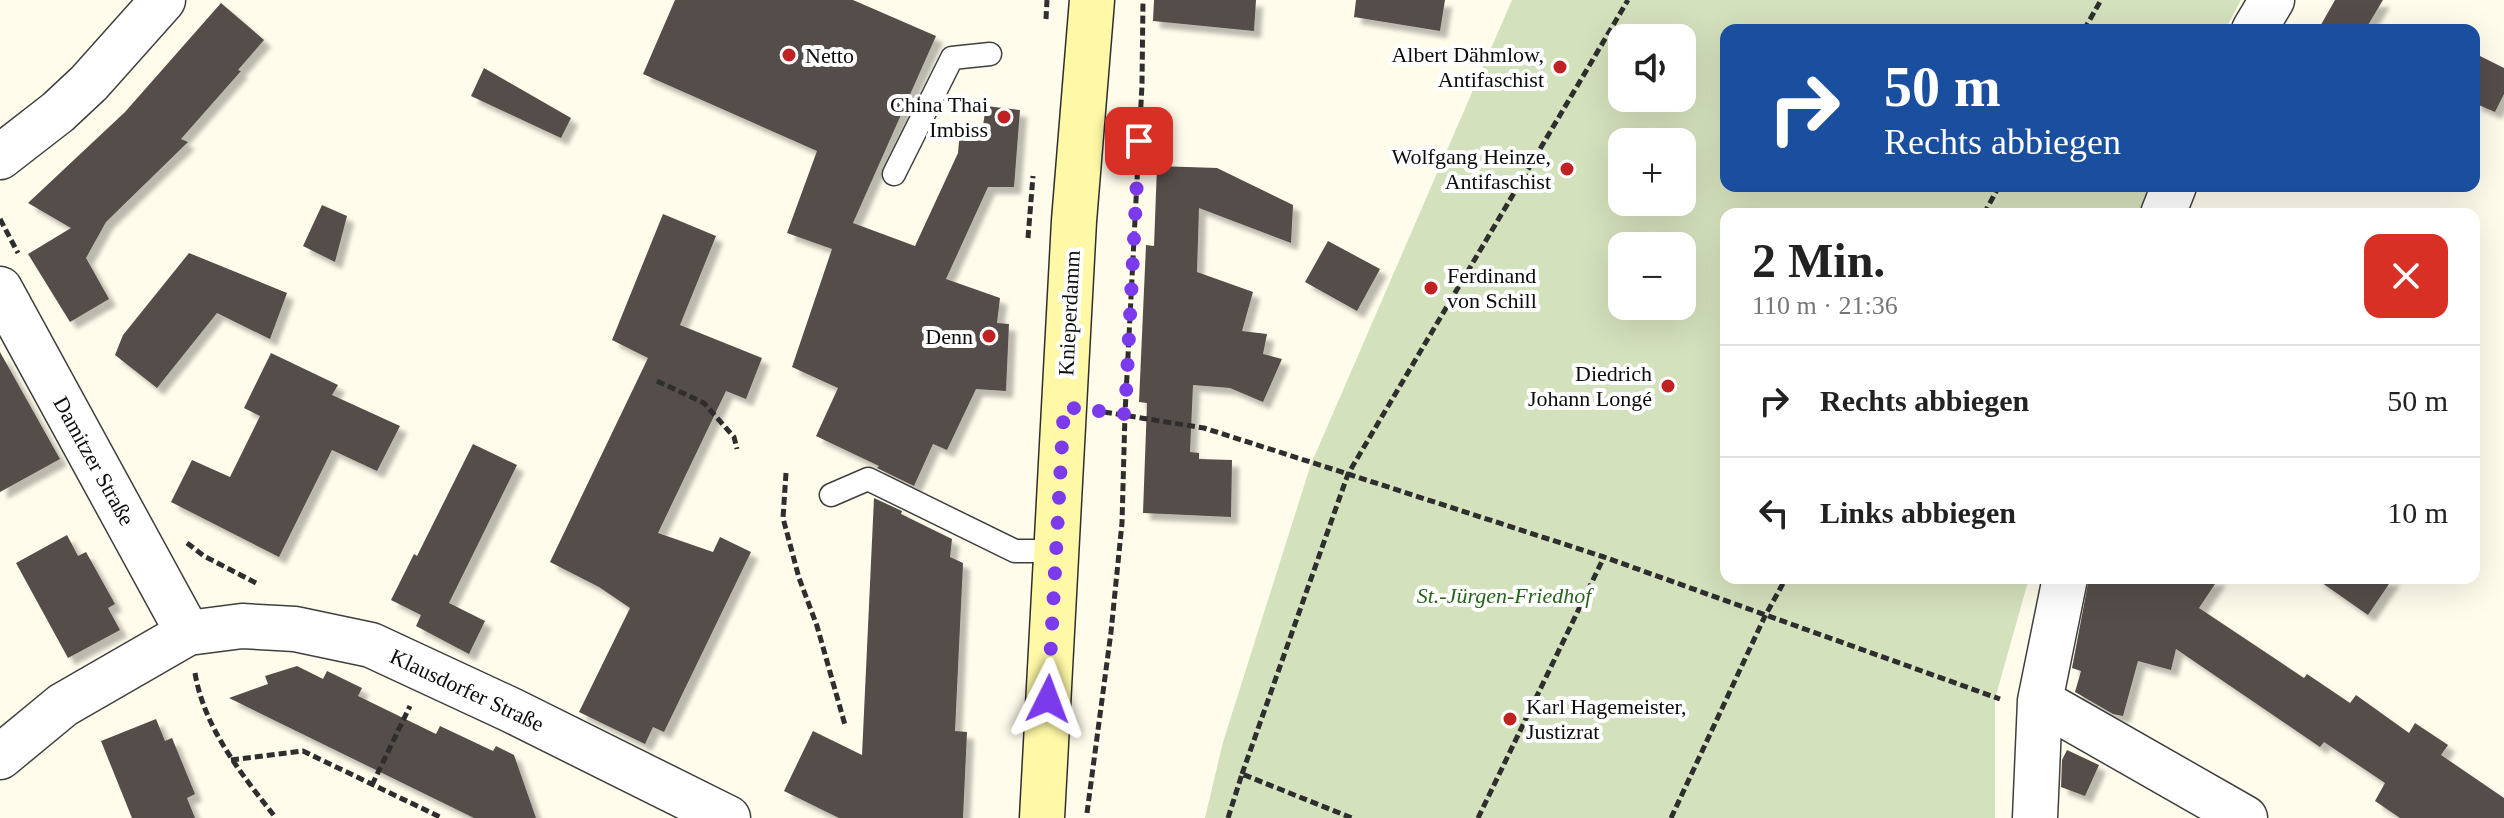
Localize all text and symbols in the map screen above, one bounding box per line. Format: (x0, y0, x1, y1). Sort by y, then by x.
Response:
map controls (1608, 24, 1696, 320)
button: sound (1608, 24, 1696, 112)
place label: Albert Dähmlow, Antifaschist (1391, 42, 1544, 92)
place label: Netto (805, 43, 854, 68)
marker: Netto (780, 46, 798, 64)
icon: right (1752, 56, 1856, 160)
text: 50 m (1884, 56, 2001, 118)
marker: Albert Dähmlow, Antifaschist (1551, 58, 1569, 76)
place label: China Thai Imbiss (890, 92, 988, 142)
pin (1105, 107, 1173, 175)
marker: China Thai Imbiss (995, 108, 1013, 126)
icon: arrive (1117, 119, 1161, 163)
text: Rechts abbiegen (1884, 122, 2121, 162)
button: + (1608, 128, 1696, 216)
place label: Wolfgang Heinze, Antifaschist (1392, 144, 1551, 194)
marker: Wolfgang Heinze, Antifaschist (1558, 160, 1576, 178)
button: − (1608, 232, 1696, 320)
text: 2 Min. (1752, 234, 1885, 287)
button: close (2364, 234, 2448, 318)
street label: Knieperdamm (1053, 250, 1085, 376)
place label: Ferdinand von Schill (1447, 263, 1537, 313)
marker: Ferdinand von Schill (1422, 279, 1440, 297)
text: 110 m · 21:36 (1752, 291, 1898, 320)
place label: Denn (925, 324, 973, 349)
marker: Denn (980, 327, 998, 345)
place label: Diedrich Johann Longé (1528, 361, 1652, 411)
marker: Diedrich Johann Longé (1659, 377, 1677, 395)
icon: right (1752, 379, 1796, 423)
text: Rechts abbiegen (1820, 384, 2029, 417)
text: 50 m (2387, 384, 2448, 417)
street label: Damitzer Straße (48, 392, 140, 530)
icon: left (1752, 491, 1796, 535)
text: Links abbiegen (1820, 496, 2016, 529)
text: 10 m (2387, 496, 2448, 529)
park label: St.-Jürgen-Friedhof (1417, 583, 1594, 608)
street label: Klausdorfer Straße (386, 643, 548, 737)
position arrow (1006, 657, 1090, 741)
place label: Karl Hagemeister, Justizrat (1526, 694, 1686, 744)
marker: Karl Hagemeister, Justizrat (1501, 710, 1519, 728)

